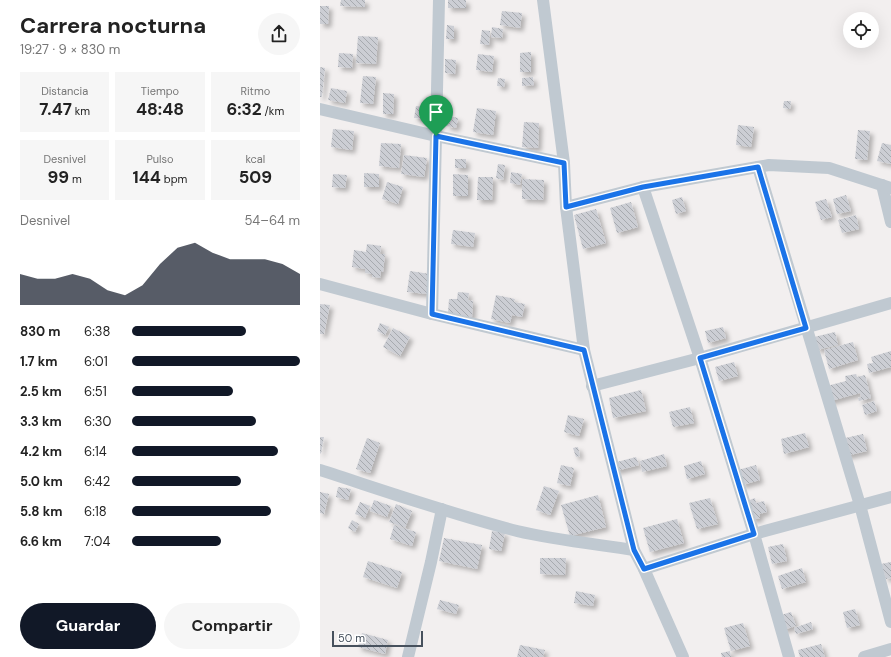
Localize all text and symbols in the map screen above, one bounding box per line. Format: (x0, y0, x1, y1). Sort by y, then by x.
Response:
text: Carrera nocturna (20, 11, 206, 40)
map controls (843, 12, 879, 48)
button: locate (843, 12, 879, 48)
button: share (258, 13, 300, 55)
text: 19:27 · 9 × 830 m (20, 41, 120, 58)
text: Distancia (41, 84, 88, 98)
text: Tiempo (141, 84, 179, 98)
text: Ritmo (240, 84, 270, 98)
pin (419, 95, 453, 136)
text: 7.47 (39, 98, 72, 120)
text: 48:48 (136, 98, 184, 120)
text: 6:32 (226, 98, 262, 120)
icon: arrive (425, 101, 447, 123)
text: km (72, 104, 90, 118)
text: /km (262, 104, 284, 118)
text: Desnivel (43, 152, 86, 166)
text: Pulso (146, 152, 174, 166)
text: kcal (245, 152, 265, 166)
text: 99 (48, 166, 69, 188)
text: 144 (133, 166, 161, 188)
text: 509 (239, 166, 272, 188)
text: m (69, 172, 82, 186)
text: bpm (161, 172, 187, 186)
text: Desnivel (20, 212, 70, 229)
text: 54–64 m (244, 212, 300, 229)
text: 830 m (20, 323, 61, 340)
text: 6:38 (84, 323, 110, 340)
text: 1.7 km (20, 353, 57, 370)
text: 6:01 (84, 353, 108, 370)
text: 2.5 km (20, 383, 62, 400)
text: 6:51 (84, 383, 107, 400)
text: 3.3 km (20, 413, 62, 430)
text: 6:30 (84, 413, 111, 430)
text: 4.2 km (20, 443, 62, 460)
text: 6:14 (84, 443, 107, 460)
text: 5.0 km (20, 473, 63, 490)
text: 6:42 (84, 473, 110, 490)
text: 5.8 km (20, 503, 62, 520)
text: 6:18 (84, 503, 107, 520)
text: 6.6 km (20, 533, 62, 550)
text: 7:04 (84, 533, 110, 550)
button: Guardar (20, 603, 156, 649)
button: Compartir (164, 603, 300, 649)
scale bar (332, 629, 423, 648)
text: 50 m (338, 631, 365, 645)

